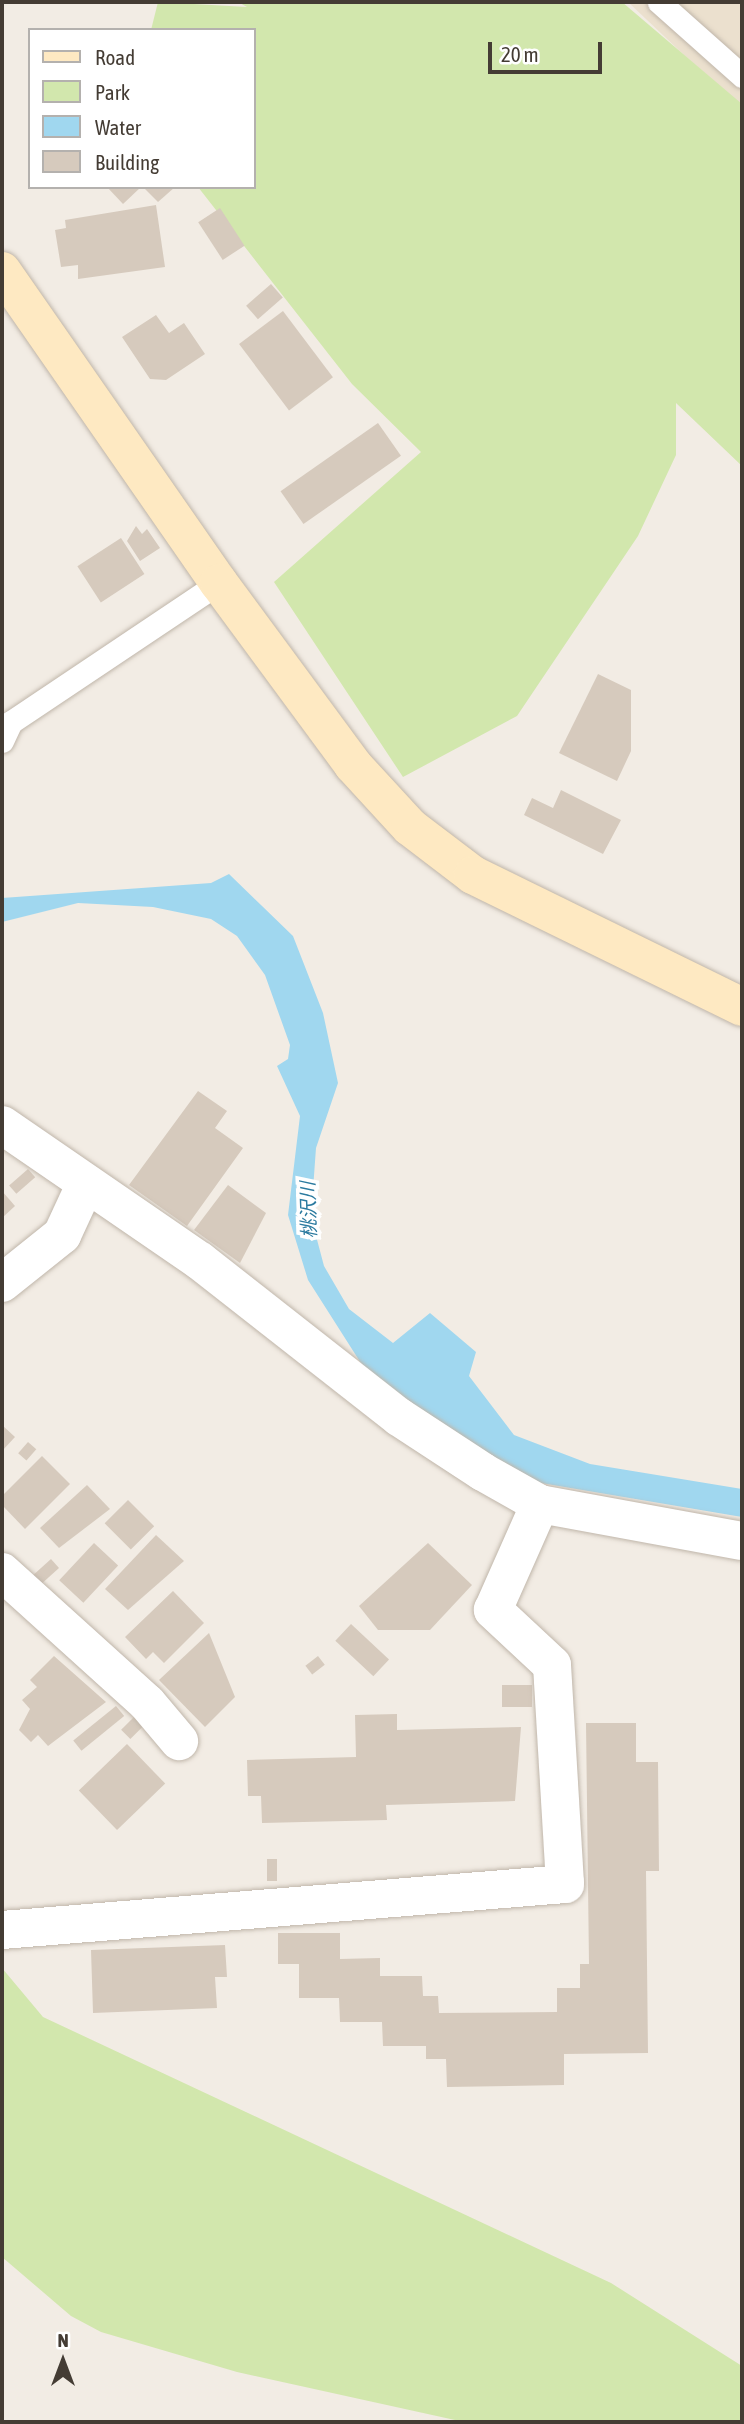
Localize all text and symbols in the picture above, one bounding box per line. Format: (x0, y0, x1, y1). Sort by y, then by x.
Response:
legend (28, 28, 256, 189)
scale bar (492, 28, 606, 72)
text: 20 m (501, 42, 539, 66)
text: Road (95, 45, 135, 69)
text: Park (95, 80, 130, 104)
text: Water (95, 115, 141, 139)
text: Building (95, 150, 159, 174)
water label: 桃沢川 (297, 1181, 321, 1239)
north arrow (28, 2326, 98, 2396)
text: N (57, 2329, 69, 2351)

